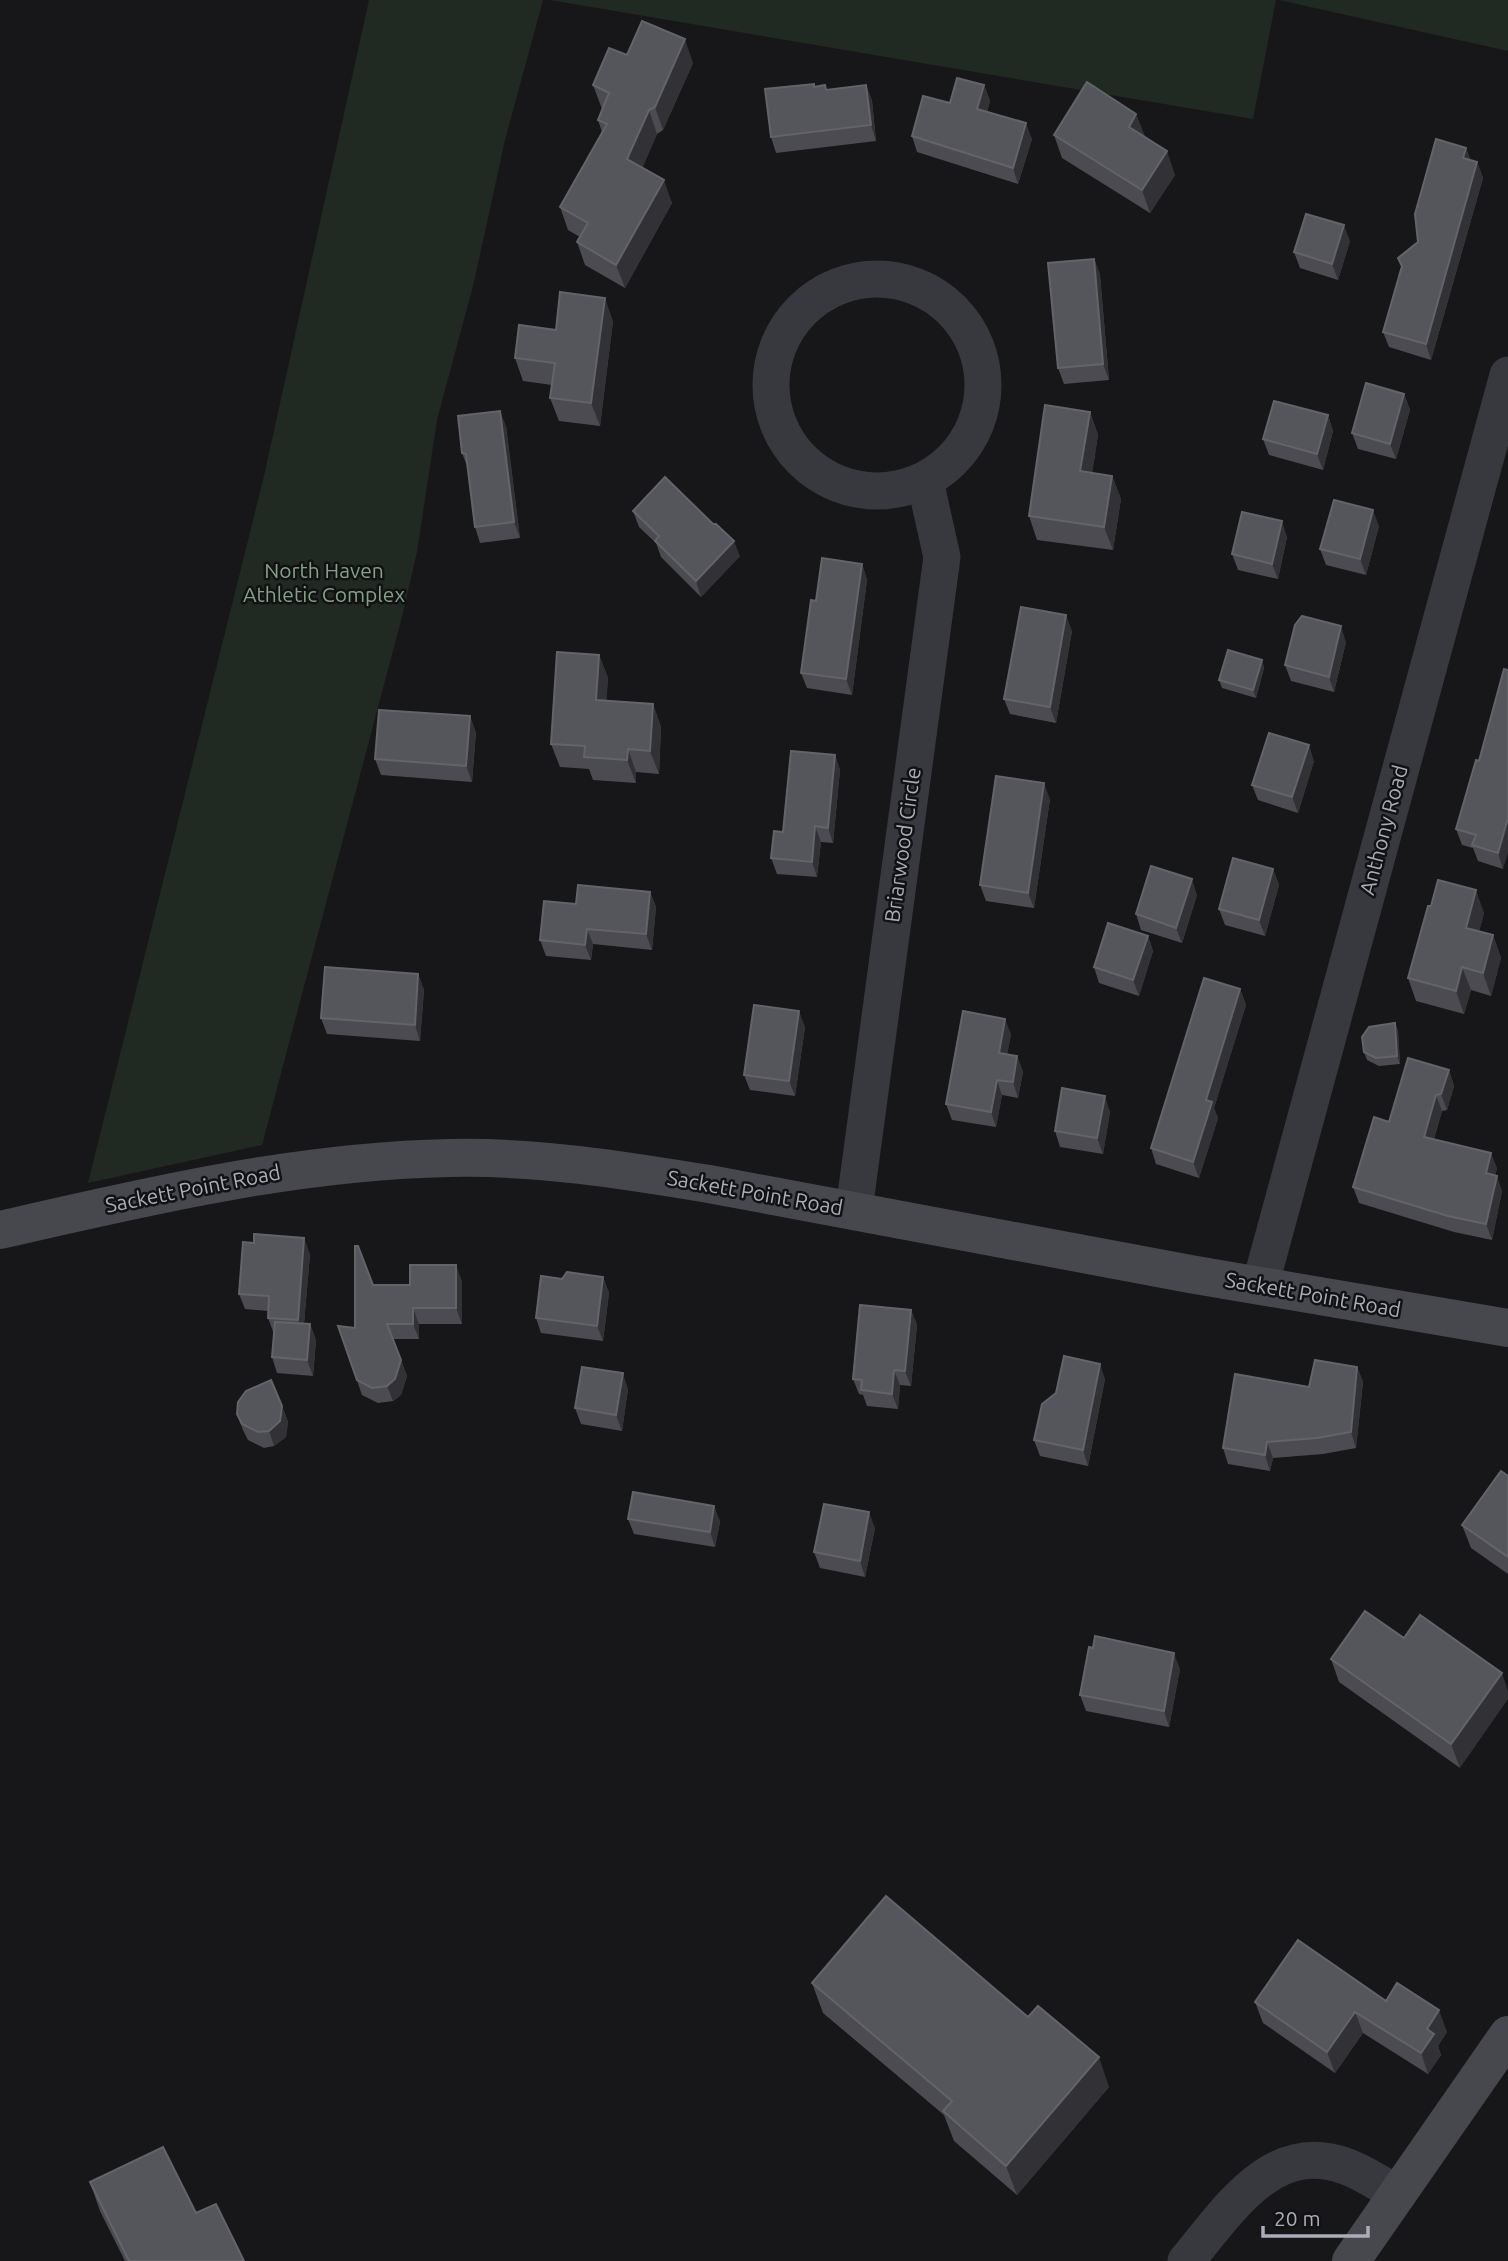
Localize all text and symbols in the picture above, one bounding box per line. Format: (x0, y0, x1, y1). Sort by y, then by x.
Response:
park label: North Haven Athletic Complex (243, 558, 405, 606)
street label: Anthony Road (1354, 762, 1412, 897)
street label: Briarwood Circle (879, 766, 925, 924)
street label: Sackett Point Road (103, 1159, 282, 1217)
street label: Sackett Point Road (665, 1165, 845, 1219)
street label: Sackett Point Road (1223, 1267, 1403, 1321)
scale bar (1263, 2194, 1368, 2238)
text: 20 m (1274, 2206, 1321, 2230)

